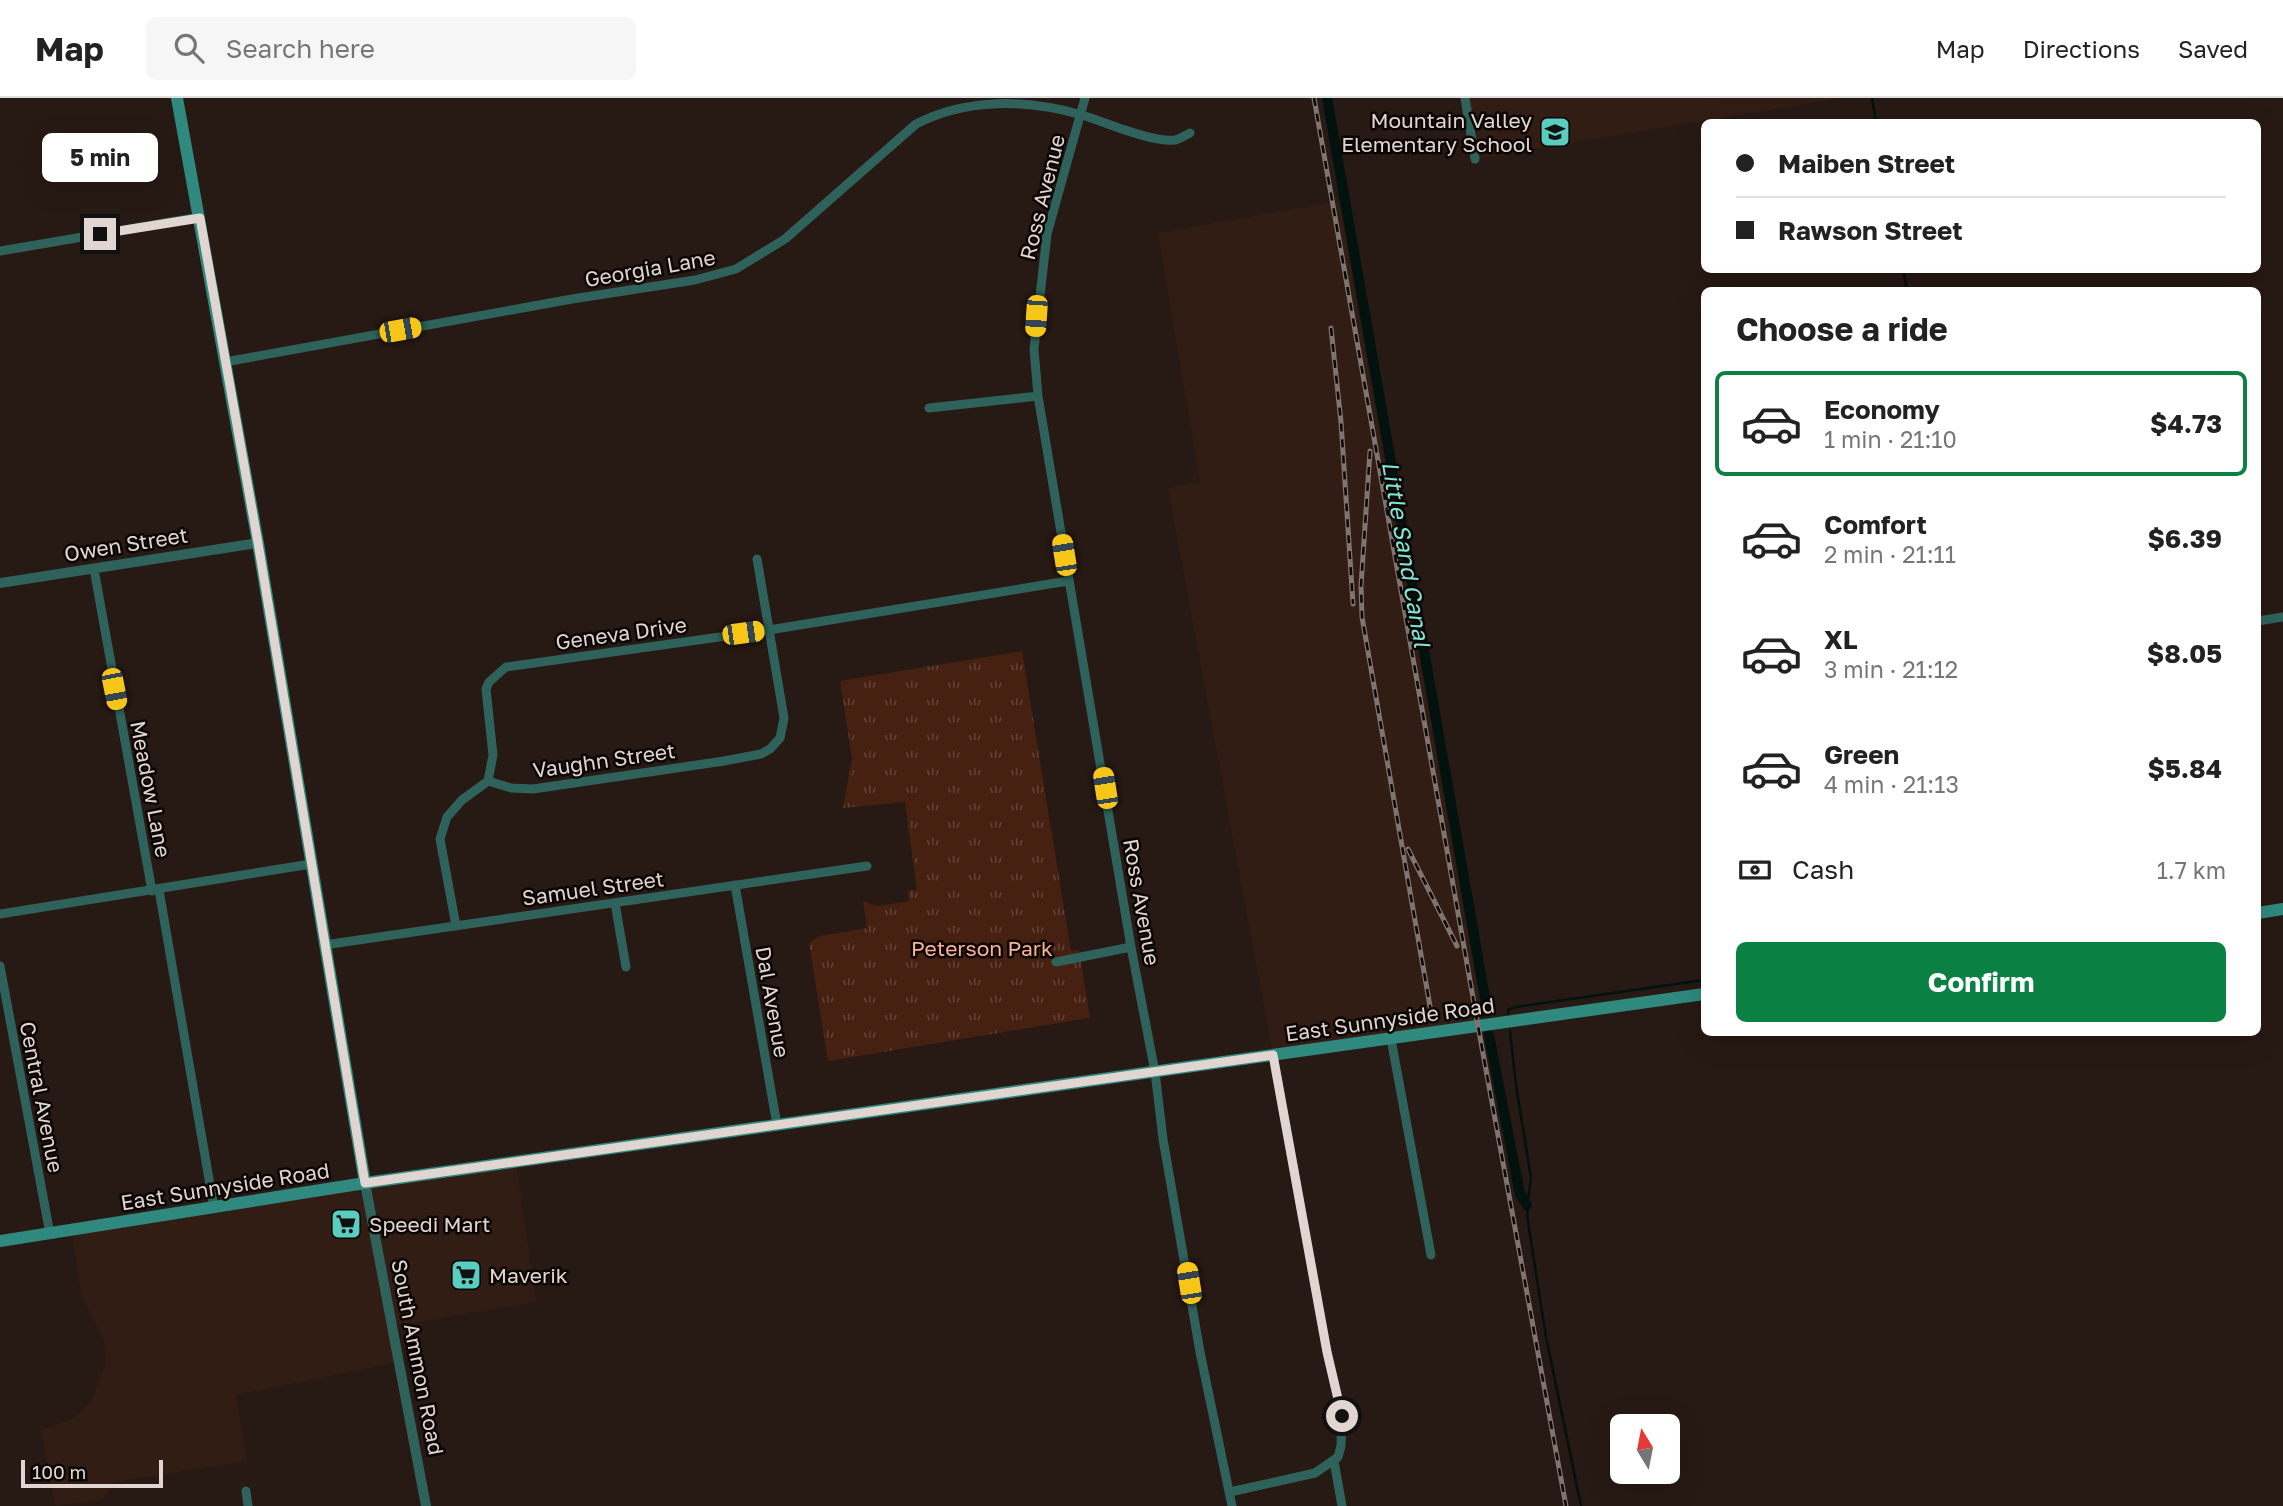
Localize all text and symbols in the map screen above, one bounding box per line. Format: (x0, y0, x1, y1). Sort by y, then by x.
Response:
search box (146, 17, 636, 80)
text: Map (35, 29, 104, 68)
icon: search (170, 29, 208, 67)
text: Search here (226, 33, 375, 64)
text: Map (1936, 34, 1985, 63)
text: Directions (2023, 34, 2140, 63)
text: Saved (2178, 34, 2248, 63)
place label: Mountain Valley Elementary School (1341, 107, 1532, 157)
school or university icon: Mountain Valley Elementary School (1538, 115, 1572, 149)
callout: 5 min (42, 132, 158, 181)
street label: Ross Avenue (1014, 132, 1070, 262)
text: 5 min (70, 143, 130, 171)
text: Maiben Street (1778, 148, 1955, 179)
text: Rawson Street (1778, 215, 1963, 246)
route end (84, 218, 116, 250)
street label: Georgia Lane (583, 244, 717, 292)
car (1025, 294, 1048, 338)
text: Choose a ride (1736, 310, 1948, 348)
car (378, 316, 423, 344)
icon: car (1740, 392, 1803, 455)
text: Economy (1824, 394, 1940, 425)
text: $4.73 (2150, 408, 2222, 439)
text: 1 min · 21:10 (1824, 425, 1957, 453)
water label: Little Sand Canal (1377, 459, 1437, 651)
icon: car (1740, 507, 1803, 570)
text: Comfort (1824, 509, 1927, 540)
street label: Owen Street (62, 521, 190, 567)
text: $6.39 (2147, 523, 2222, 554)
car (1051, 533, 1078, 577)
text: 2 min · 21:11 (1824, 540, 1956, 568)
street label: Geneva Drive (554, 611, 688, 655)
car (721, 620, 766, 646)
icon: car (1740, 622, 1803, 685)
text: XL (1824, 624, 1858, 655)
text: $8.05 (2147, 638, 2222, 669)
text: 3 min · 21:12 (1824, 655, 1958, 683)
car (100, 666, 129, 712)
street label: Meadow Lane (125, 718, 177, 860)
street label: Vaughn Street (531, 737, 677, 783)
icon: car (1740, 737, 1803, 800)
text: Green (1824, 739, 1899, 770)
text: $5.84 (2148, 753, 2222, 784)
car (1092, 766, 1119, 810)
text: 4 min · 21:13 (1824, 770, 1959, 798)
street label: Ross Avenue (1118, 837, 1166, 967)
icon: cash (1736, 851, 1774, 889)
text: Cash (1792, 854, 1854, 885)
text: 1.7 km (2157, 856, 2226, 884)
street label: Samuel Street (520, 865, 666, 911)
park label: Peterson Park (911, 935, 1053, 961)
button: Confirm (1736, 942, 2226, 1022)
street label: Dal Avenue (750, 944, 796, 1060)
street label: East Sunnyside Road (1284, 991, 1496, 1047)
street label: Central Avenue (15, 1019, 69, 1175)
street label: East Sunnyside Road (119, 1157, 331, 1215)
supermarket icon: Speedi Mart (329, 1207, 363, 1241)
place label: Speedi Mart (369, 1211, 490, 1237)
street label: South Ammon Road (386, 1257, 450, 1457)
supermarket icon: Maverik (449, 1258, 483, 1292)
car (1176, 1261, 1203, 1305)
place label: Maverik (489, 1262, 568, 1288)
route start (1326, 1400, 1358, 1432)
north arrow (1610, 1414, 1680, 1484)
map controls (1610, 1414, 1680, 1484)
scale bar (21, 1457, 163, 1489)
text: 100 m (32, 1460, 86, 1483)

